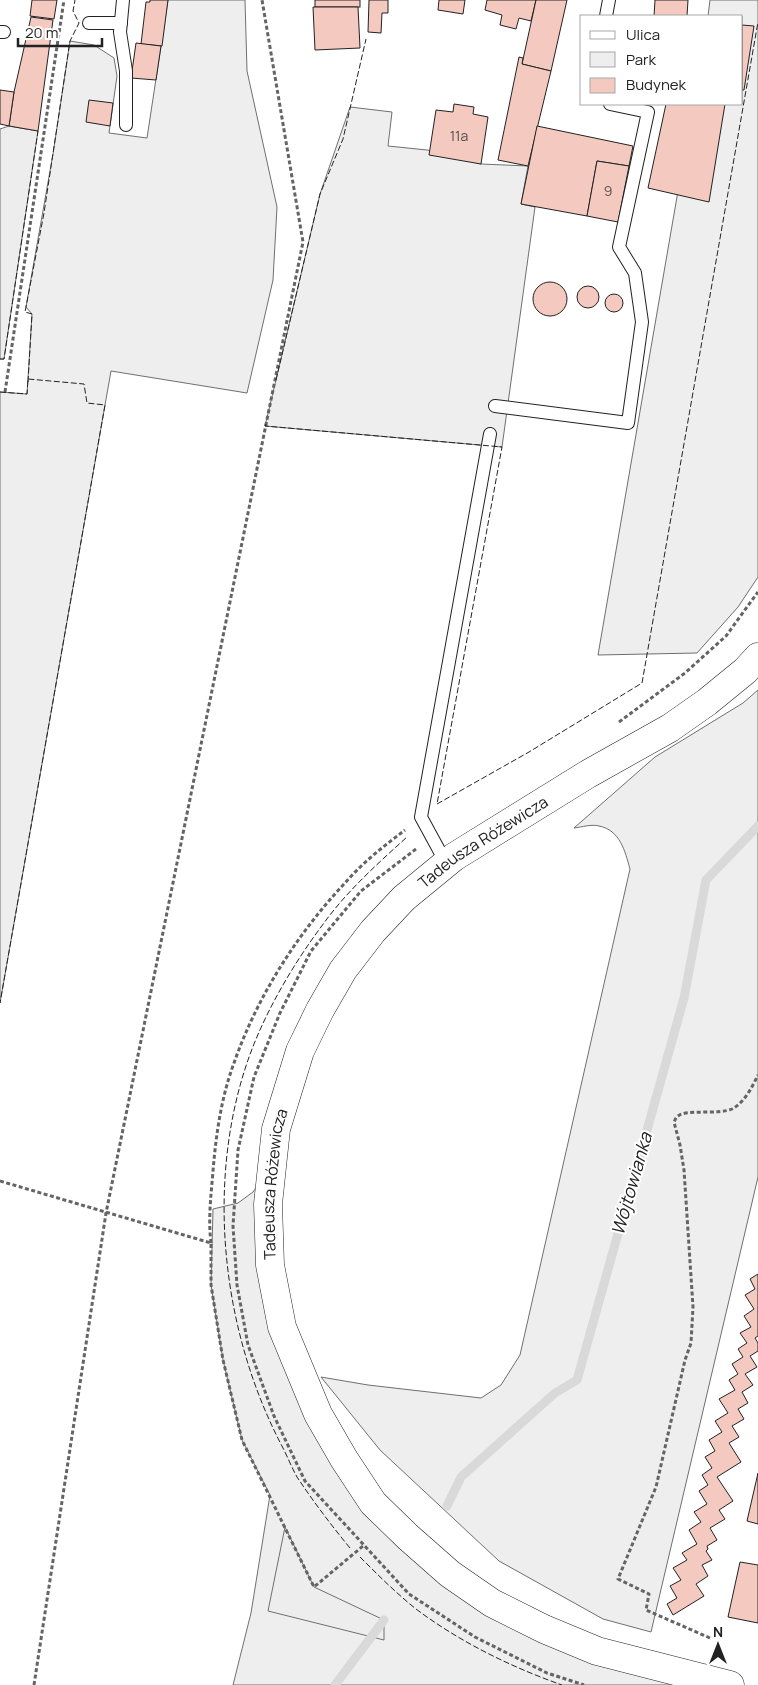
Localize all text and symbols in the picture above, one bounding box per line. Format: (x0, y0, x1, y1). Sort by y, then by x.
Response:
scale bar (18, 15, 101, 47)
legend (580, 15, 743, 105)
text: 20 m (25, 22, 58, 43)
text: Ulica (626, 24, 660, 45)
text: Park (626, 49, 656, 70)
text: Budynek (626, 74, 687, 95)
house number: 11a (450, 126, 468, 145)
house number: 9 (604, 181, 612, 200)
street label: Tadeusza Różewicza (413, 791, 552, 893)
street label: Tadeusza Różewicza (257, 1106, 293, 1260)
water label: Wójtowianka (605, 1129, 657, 1238)
north arrow (693, 1620, 743, 1670)
text: N (713, 1622, 723, 1641)

